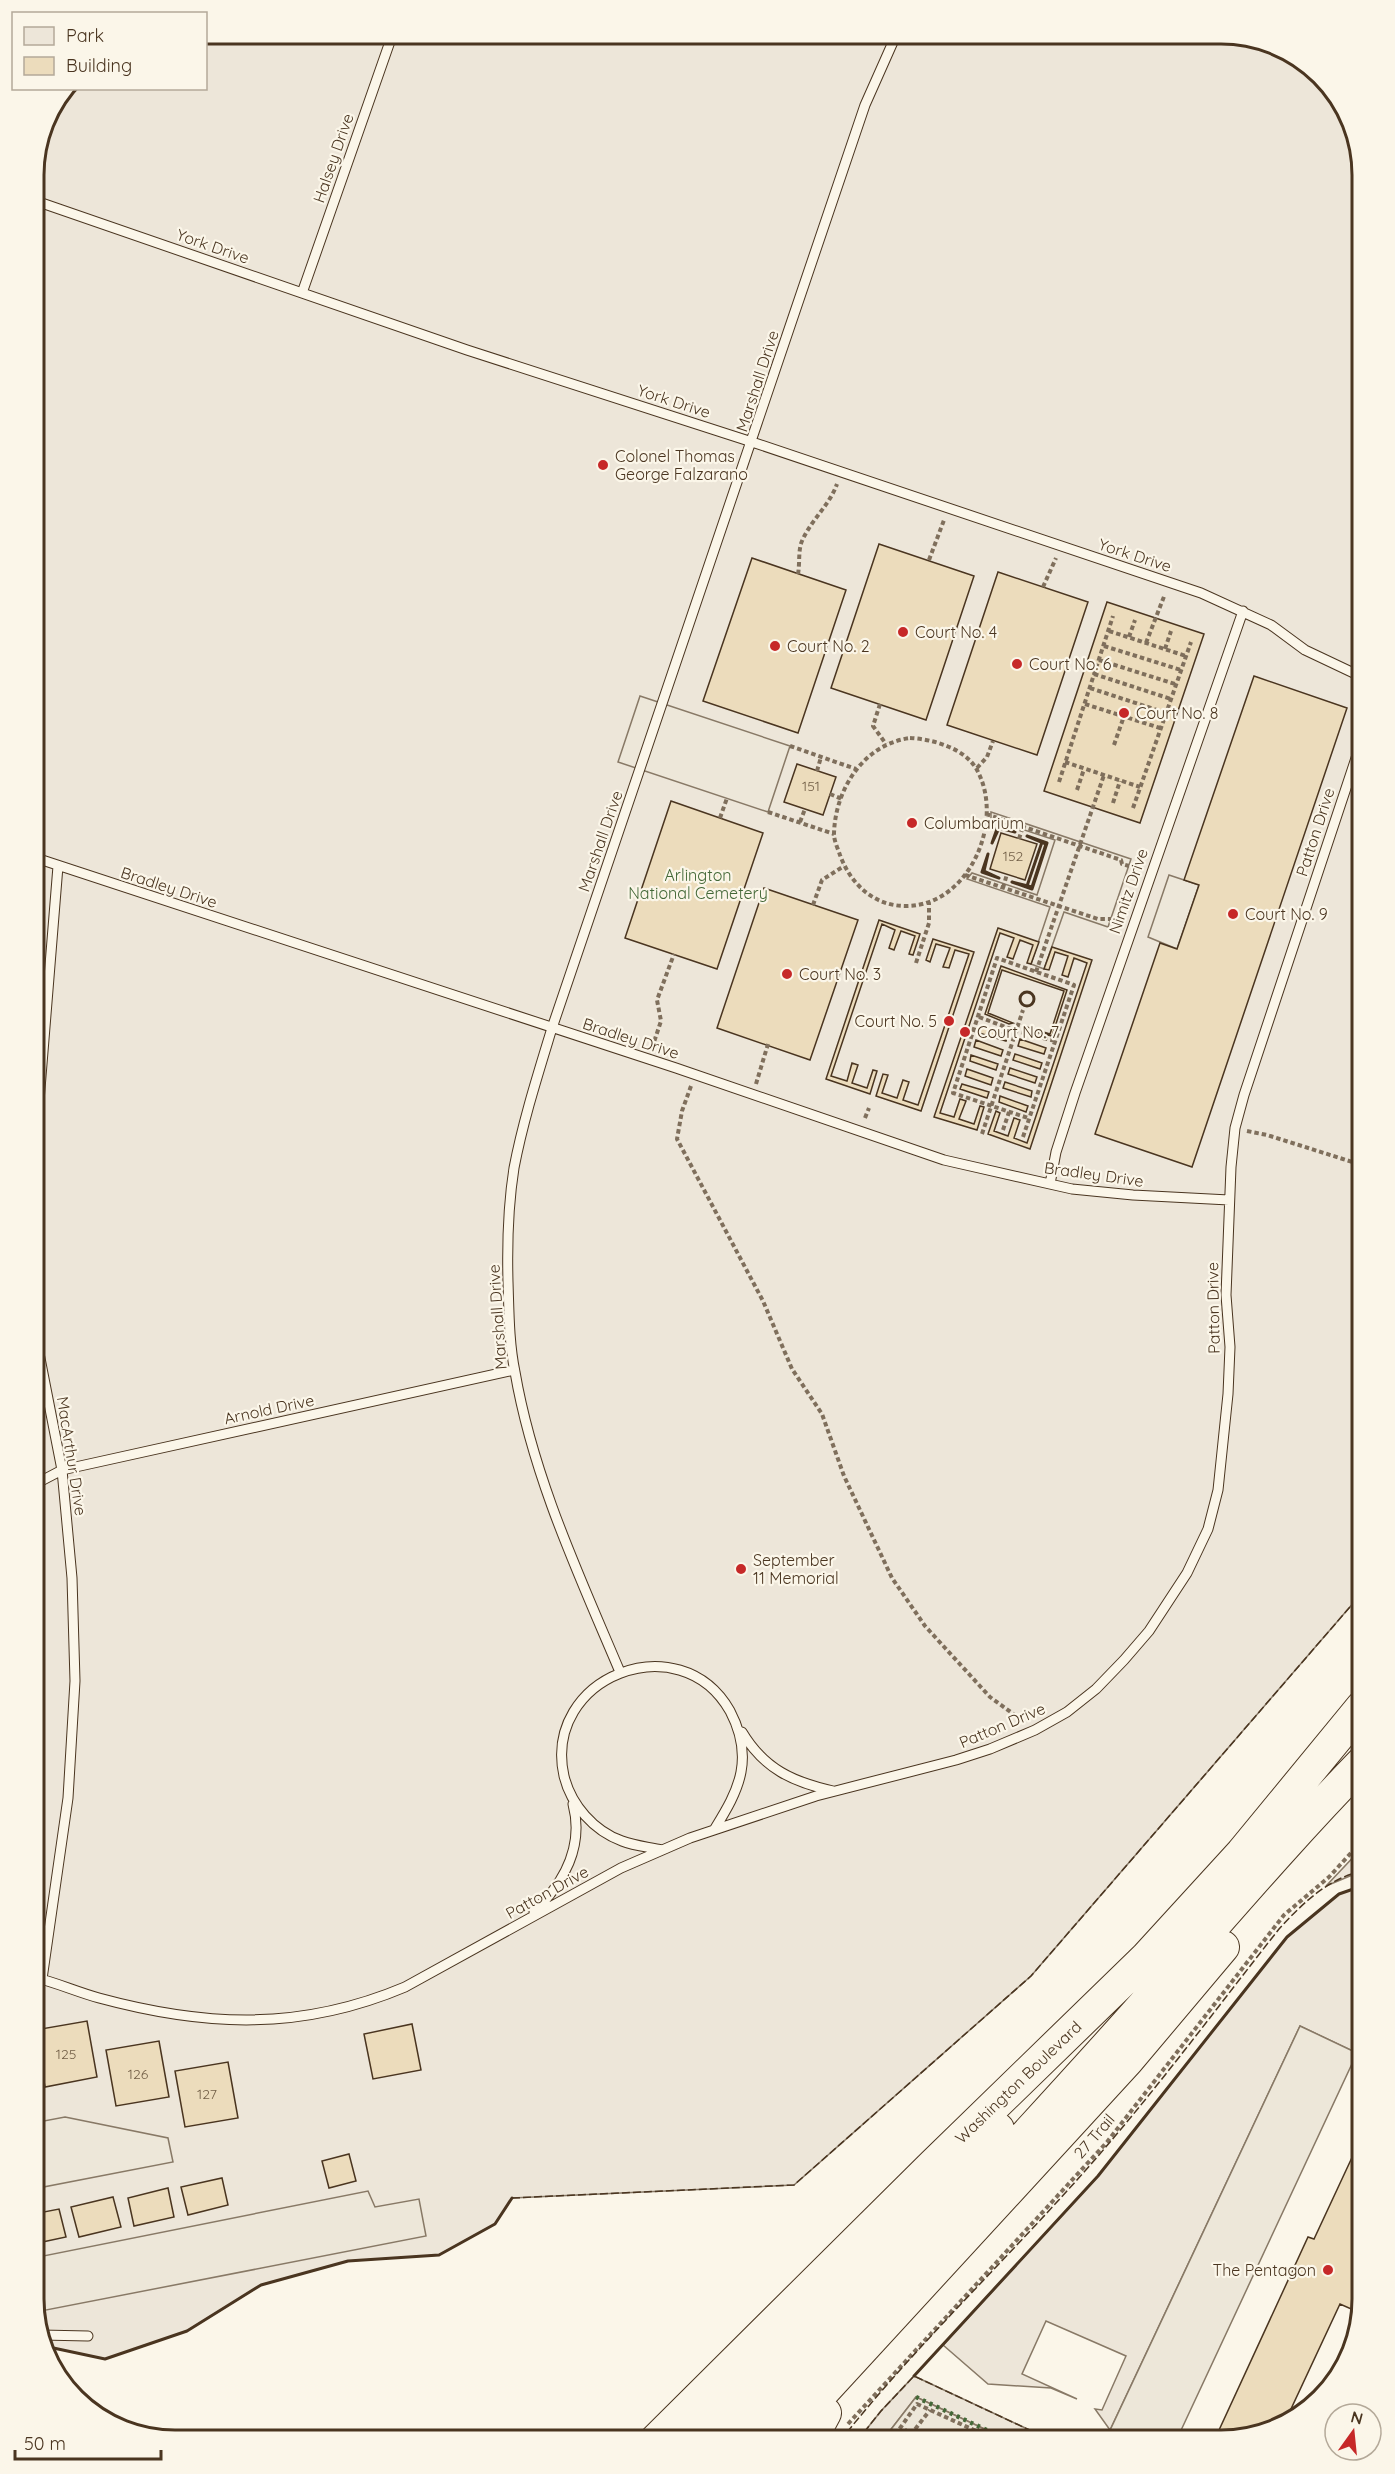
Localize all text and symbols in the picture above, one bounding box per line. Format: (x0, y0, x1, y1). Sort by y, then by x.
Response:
legend (12, 12, 207, 90)
text: Park (66, 24, 104, 47)
text: Building (66, 54, 132, 77)
street label: Halsey Drive (308, 111, 358, 205)
street label: York Drive (174, 224, 252, 268)
street label: Marshall Drive (731, 328, 783, 434)
street label: York Drive (635, 380, 713, 422)
place label: Colonel Thomas George Falzarano (615, 446, 748, 484)
marker: Colonel Thomas George Falzarano (596, 458, 610, 472)
street label: York Drive (1096, 534, 1174, 576)
place label: Court No. 4 (915, 622, 997, 642)
marker: Court No. 4 (896, 625, 910, 639)
place label: Court No. 2 (787, 636, 870, 656)
marker: Court No. 2 (768, 639, 782, 653)
place label: Court No. 6 (1029, 654, 1112, 674)
marker: Court No. 6 (1010, 657, 1024, 671)
place label: Court No. 8 (1136, 703, 1218, 723)
marker: Court No. 8 (1117, 706, 1131, 720)
house number: 151 (802, 777, 820, 795)
street label: Patton Drive (1291, 785, 1339, 879)
street label: Marshall Drive (573, 788, 627, 894)
place label: Columbarium (924, 813, 1024, 833)
marker: Columbarium (905, 816, 919, 830)
street label: Nimitz Drive (1104, 846, 1152, 936)
house number: 152 (1003, 847, 1024, 865)
street label: Bradley Drive (118, 862, 220, 912)
park label: Arlington National Cemetery (628, 865, 768, 903)
place label: Court No. 9 (1245, 904, 1328, 924)
marker: Court No. 9 (1226, 907, 1240, 921)
place label: Court No. 3 (799, 964, 881, 984)
marker: Court No. 3 (780, 967, 794, 981)
place label: Court No. 5 (855, 1011, 937, 1031)
street label: Bradley Drive (580, 1013, 682, 1063)
marker: Court No. 5 (942, 1014, 956, 1028)
place label: Court No. 7 (977, 1022, 1059, 1042)
marker: Court No. 7 (958, 1025, 972, 1039)
street label: Bradley Drive (1043, 1157, 1145, 1191)
street label: Patton Drive (1202, 1262, 1224, 1354)
street label: Marshall Drive (483, 1264, 511, 1370)
street label: Arnold Drive (222, 1390, 316, 1428)
street label: MacArthur Drive (53, 1395, 91, 1517)
place label: September 11 Memorial (753, 1550, 839, 1588)
marker: September 11 Memorial (734, 1562, 748, 1576)
street label: Patton Drive (956, 1698, 1048, 1752)
street label: Patton Drive (502, 1861, 592, 1923)
street label: Washington Boulevard (951, 2016, 1085, 2148)
house number: 125 (56, 2045, 76, 2063)
house number: 126 (128, 2065, 149, 2083)
house number: 127 (197, 2085, 217, 2103)
street label: 27 Trail (1069, 2110, 1119, 2162)
place label: The Pentagon (1212, 2260, 1316, 2280)
marker: The Pentagon (1321, 2263, 1335, 2277)
north arrow (1323, 2402, 1383, 2462)
text: N (1349, 2406, 1365, 2429)
scale bar (15, 2423, 160, 2461)
text: 50 m (24, 2432, 66, 2455)

